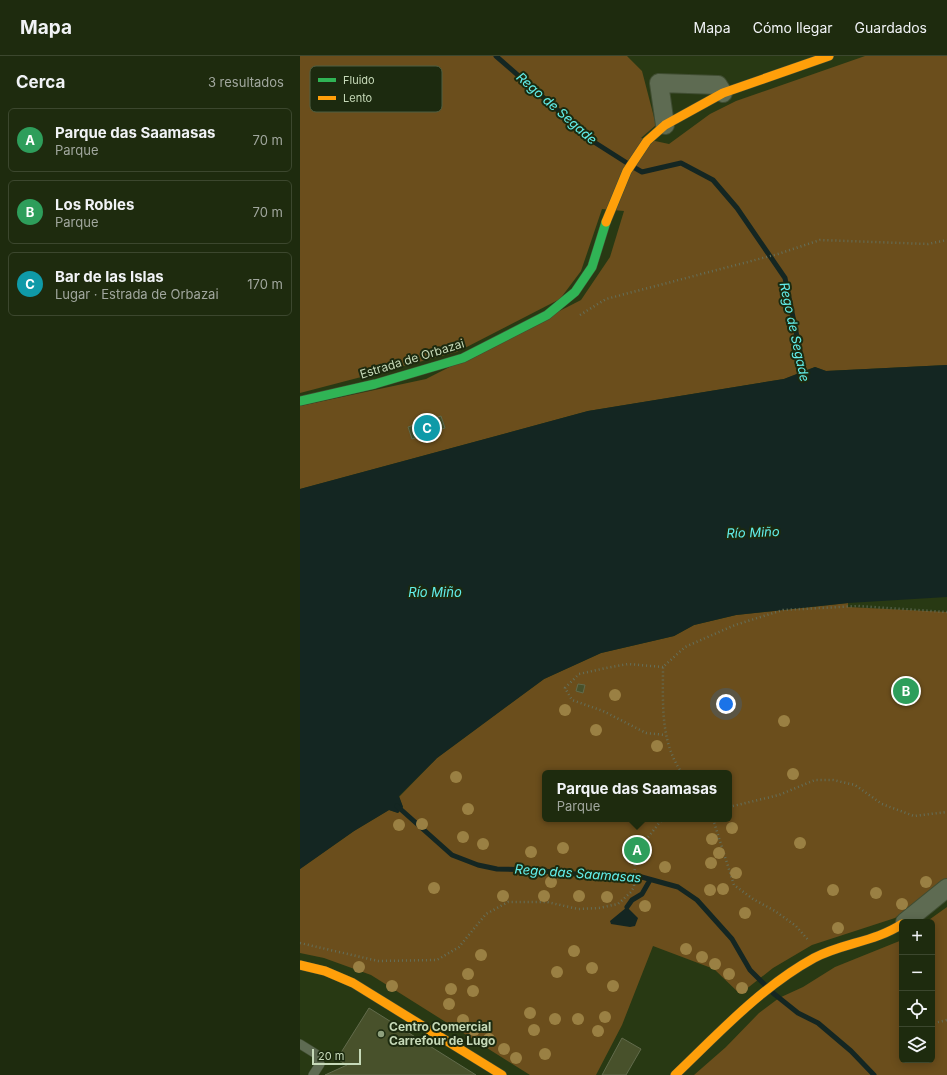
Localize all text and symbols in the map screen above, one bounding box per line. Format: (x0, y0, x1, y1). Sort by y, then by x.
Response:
text: Mapa (20, 16, 72, 39)
text: Mapa (694, 19, 731, 36)
text: Cómo llegar (753, 19, 833, 36)
text: Guardados (855, 19, 927, 36)
legend (310, 66, 442, 112)
water label: Rego de Segade (513, 69, 601, 147)
text: Cerca (16, 72, 65, 92)
text: Fluido (343, 73, 375, 87)
text: 3 resultados (208, 74, 284, 90)
text: Lento (343, 91, 373, 105)
text: Parque das Saamasas (55, 123, 216, 142)
text: A (25, 132, 35, 148)
text: 70 m (253, 132, 283, 148)
text: Parque (55, 142, 99, 158)
text: Los Robles (55, 195, 134, 214)
text: B (26, 204, 34, 220)
text: 70 m (253, 204, 283, 220)
text: Parque (55, 214, 99, 230)
text: Bar de las Islas (55, 267, 164, 286)
text: C (25, 276, 35, 292)
text: 170 m (247, 276, 283, 292)
water label: Rego de Segade (777, 281, 813, 383)
text: Lugar · Estrada de Orbazai (55, 286, 219, 302)
street label: Estrada de Orbazai (358, 335, 466, 382)
pin: C (414, 413, 440, 443)
water label: Río Miño (726, 523, 780, 541)
water label: Río Miño (408, 584, 462, 600)
pin: B (893, 676, 919, 706)
your location (716, 694, 736, 714)
popup (542, 770, 732, 822)
text: Parque das Saamasas (557, 779, 717, 798)
text: Parque (557, 798, 600, 814)
pin: A (624, 835, 650, 865)
water label: Rego das Saamasas (514, 861, 642, 885)
map controls (899, 919, 935, 1063)
button: + (899, 919, 935, 955)
button: − (899, 955, 935, 991)
button: locate (899, 991, 935, 1027)
place label: Centro Comercial Carrefour de Lugo (389, 1019, 495, 1048)
button: layers (899, 1027, 935, 1063)
marker: Centro Comercial Carrefour de Lugo (376, 1029, 386, 1039)
scale bar (312, 1047, 361, 1066)
text: 20 m (318, 1049, 344, 1063)

